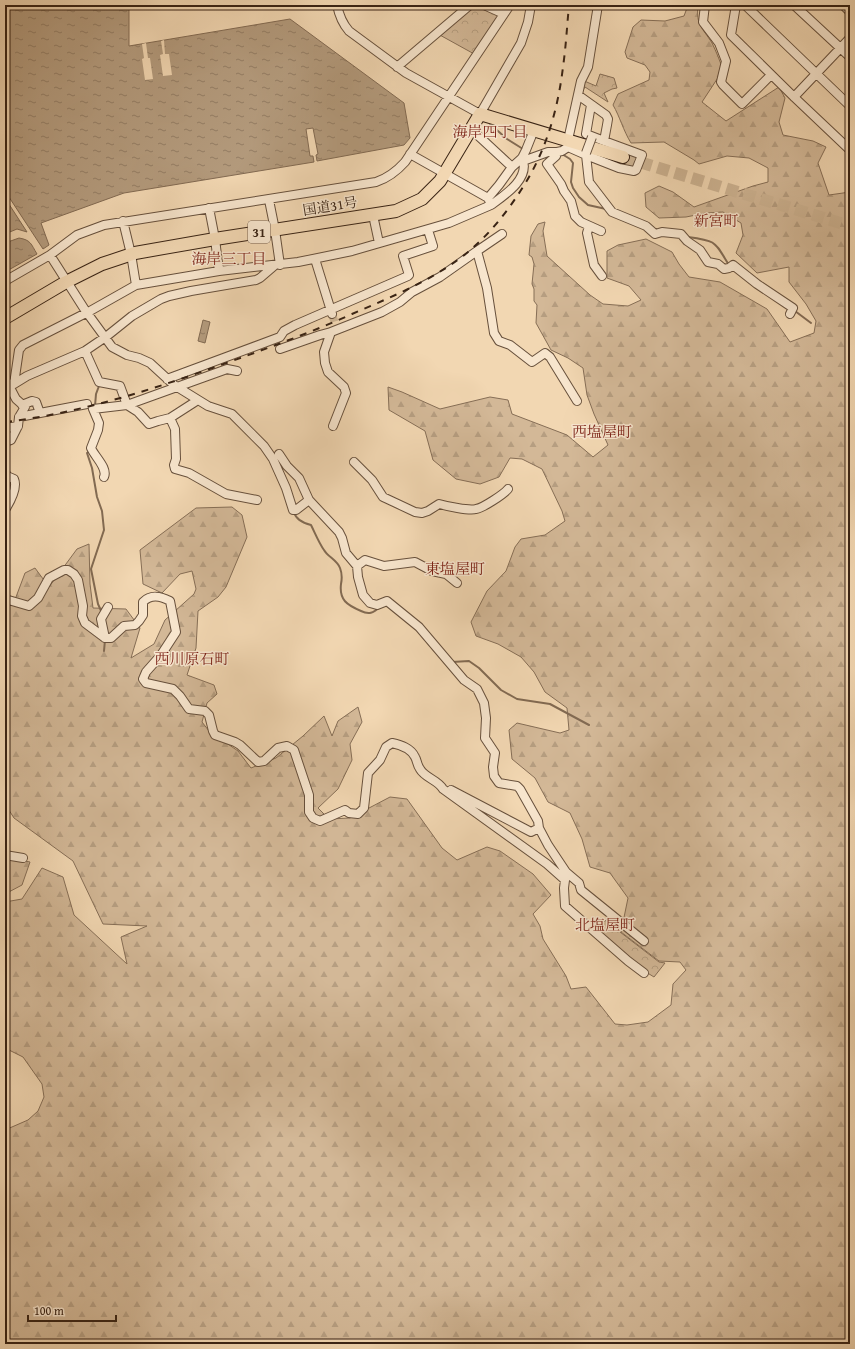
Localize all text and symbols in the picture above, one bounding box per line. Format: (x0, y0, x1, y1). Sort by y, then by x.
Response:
district label: 海岸四丁目 (452, 121, 528, 142)
street label: 国道31号 (301, 192, 359, 220)
district label: 新宮町 (693, 210, 739, 231)
road number: 31 (248, 221, 270, 243)
district label: 海岸三丁目 (191, 248, 267, 269)
district label: 西塩屋町 (572, 421, 632, 442)
district label: 東塩屋町 (425, 558, 485, 579)
district label: 西川原石町 (154, 648, 230, 669)
district label: 北塩屋町 (575, 914, 635, 935)
scale bar (28, 1297, 116, 1323)
text: 100 m (34, 1302, 64, 1319)

